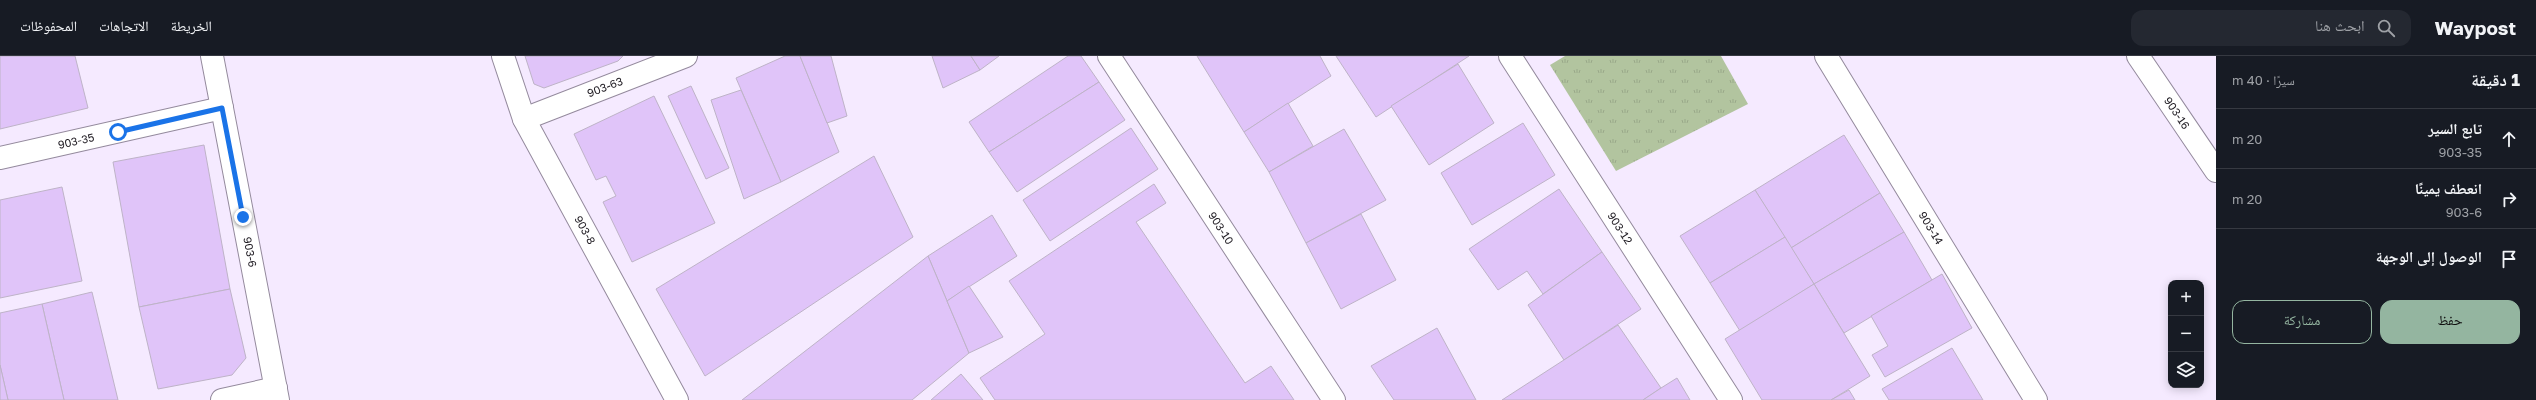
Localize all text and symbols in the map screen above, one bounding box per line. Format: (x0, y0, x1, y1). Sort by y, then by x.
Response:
search box (2131, 10, 2411, 46)
text: ابحث هنا (2315, 16, 2365, 34)
text: Waypost (2435, 16, 2516, 39)
text: المحفوظات (20, 17, 77, 34)
text: الاتجاهات (99, 17, 149, 34)
text: الخريطة (171, 17, 212, 34)
icon: search (2375, 17, 2397, 39)
text: 1 دقيقة (2471, 69, 2520, 90)
text: سيرًا · 40 m (2232, 72, 2295, 88)
street label: 903-63 (585, 74, 625, 99)
street label: 903-16 (2162, 94, 2193, 132)
text: تابع السير (2428, 119, 2482, 137)
route start (109, 123, 127, 141)
icon: ahead (2498, 128, 2520, 150)
street label: 903-35 (56, 130, 95, 151)
text: 20 m (2232, 131, 2262, 147)
text: 903-35 (2438, 144, 2482, 160)
text: انعطف يمينًا (2415, 179, 2482, 197)
icon: right (2498, 188, 2520, 210)
text: 20 m (2232, 191, 2262, 207)
text: 903-6 (2446, 204, 2482, 220)
route end (234, 208, 252, 226)
street label: 903-10 (1206, 209, 1237, 247)
street label: 903-12 (1605, 209, 1636, 246)
street label: 903-14 (1917, 209, 1946, 247)
street label: 903-8 (572, 213, 599, 247)
street label: 903-6 (241, 236, 260, 269)
text: الوصول إلى الوجهة (2376, 247, 2482, 265)
icon: arrive (2498, 248, 2520, 270)
map controls (2168, 280, 2204, 388)
button: + (2168, 280, 2204, 316)
button: مشاركة (2232, 300, 2372, 344)
button: حفظ (2380, 300, 2520, 344)
button: − (2168, 316, 2204, 352)
button: layers (2168, 352, 2204, 388)

